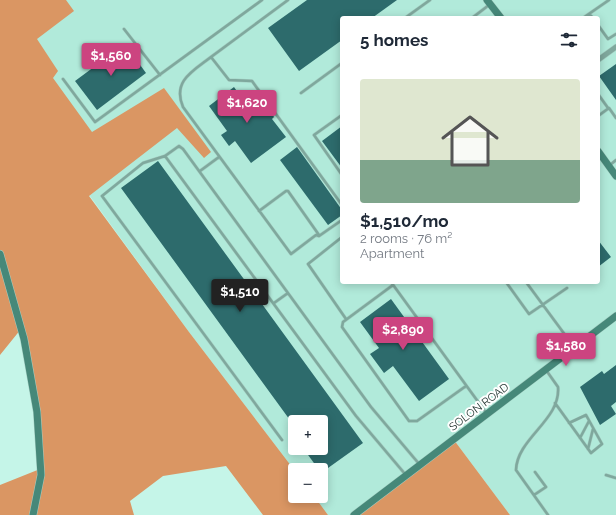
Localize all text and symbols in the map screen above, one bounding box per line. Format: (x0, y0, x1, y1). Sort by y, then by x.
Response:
icon: filters (558, 29, 580, 51)
text: 5 homes (360, 30, 428, 50)
pin: $1,560 (78, 43, 144, 77)
text: $1,560 (91, 48, 131, 63)
pin: $1,620 (214, 90, 280, 124)
text: $1,620 (227, 95, 267, 110)
icon: home (434, 105, 506, 177)
text: $1,510/mo (360, 211, 449, 231)
text: 2 rooms · 76 m² (360, 231, 452, 246)
text: Apartment (360, 246, 424, 261)
pin: $1,510 (207, 279, 273, 313)
text: $1,510 (220, 284, 260, 299)
pin: $2,890 (370, 317, 436, 351)
text: $2,890 (382, 322, 424, 337)
pin: $1,580 (533, 333, 599, 367)
text: $1,580 (546, 338, 586, 353)
street label: SOLON ROAD (447, 380, 511, 434)
map controls (288, 415, 328, 503)
button: + (288, 415, 328, 455)
button: − (288, 463, 328, 503)

